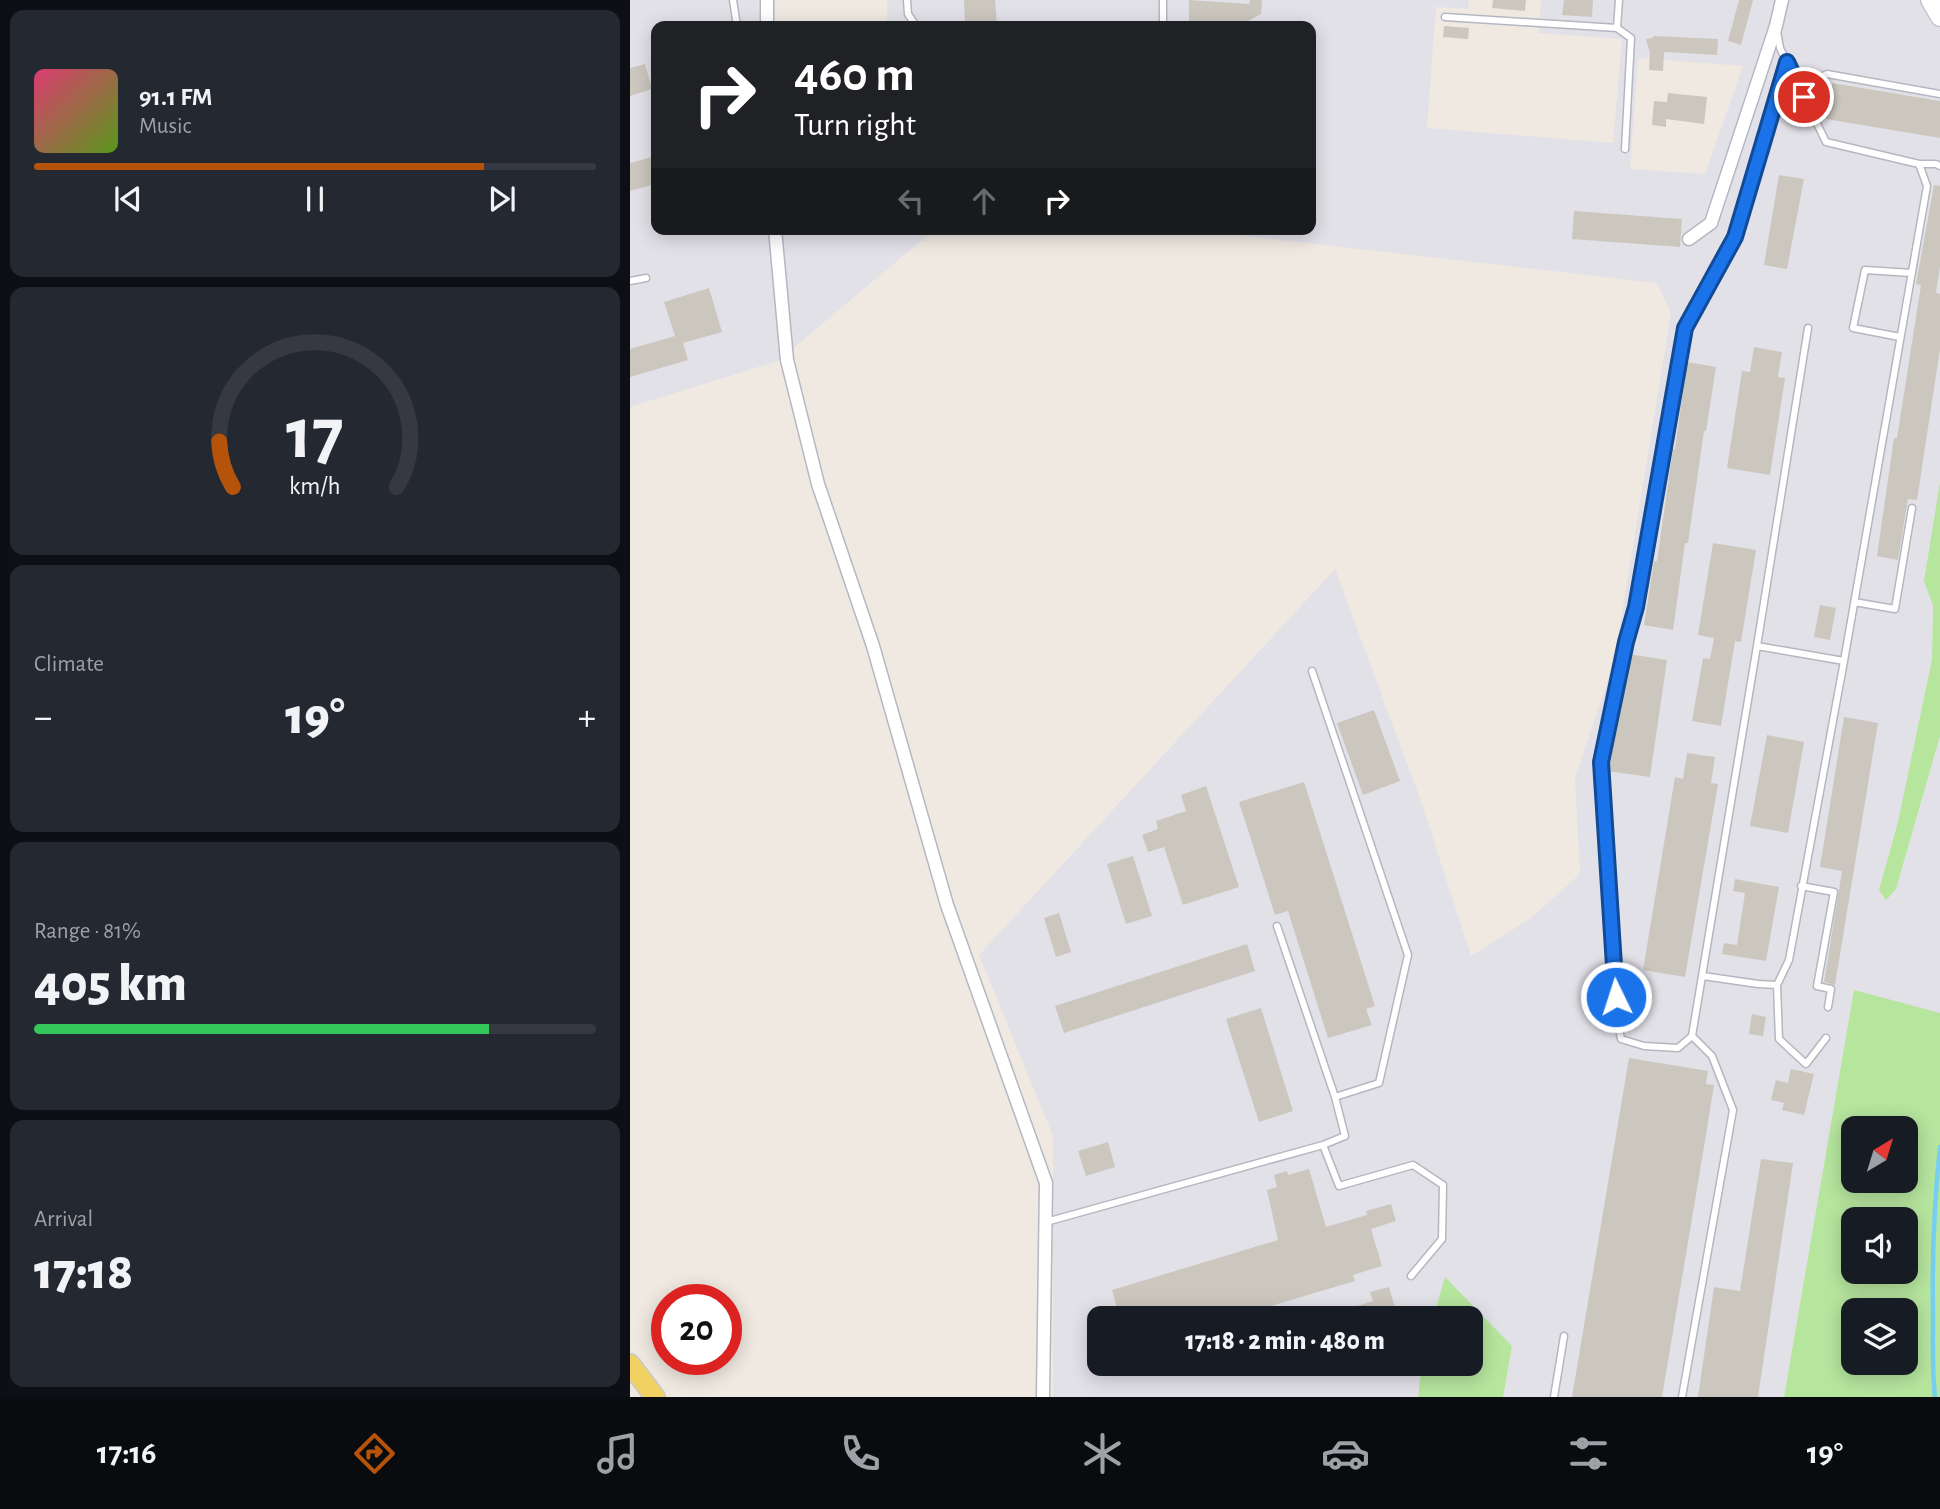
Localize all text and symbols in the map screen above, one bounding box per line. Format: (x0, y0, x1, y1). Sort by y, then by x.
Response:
icon: right (679, 49, 770, 140)
text: 460 m (794, 51, 915, 100)
pin (1774, 67, 1834, 127)
icon: arrive (1785, 78, 1823, 116)
text: 91.1 FM (139, 84, 212, 110)
text: Turn right (794, 109, 916, 141)
text: Music (139, 115, 191, 138)
icon: previous (109, 180, 147, 218)
icon: pause (296, 180, 334, 218)
icon: next (483, 180, 521, 218)
icon: left (892, 182, 930, 220)
icon: ahead (965, 182, 1003, 220)
icon: right (1038, 182, 1076, 220)
text: 17 (286, 400, 344, 473)
text: km/h (289, 474, 341, 499)
text: Climate (34, 653, 104, 676)
text: 19° (285, 691, 345, 743)
text: − (34, 699, 52, 737)
text: + (578, 699, 596, 737)
text: Range · 81% (34, 920, 141, 943)
text: 405 km (34, 958, 187, 1010)
position arrow (1579, 960, 1653, 1034)
north arrow (1841, 1116, 1918, 1194)
map controls (1841, 1116, 1918, 1375)
button: sound (1841, 1207, 1918, 1284)
text: Arrival (34, 1208, 93, 1231)
text: 17:18 (34, 1246, 133, 1298)
speed limit sign: 20 (651, 1284, 742, 1375)
button: layers (1841, 1298, 1918, 1375)
text: 17:18 · 2 min · 480 m (1185, 1328, 1385, 1354)
icon: directions (350, 1429, 399, 1478)
icon: music (593, 1429, 642, 1478)
icon: phone (836, 1429, 885, 1478)
icon: climate (1078, 1429, 1127, 1478)
icon: car (1321, 1429, 1370, 1478)
icon: filters (1564, 1429, 1613, 1478)
text: 17:16 (97, 1437, 157, 1469)
text: 19° (1807, 1437, 1843, 1469)

